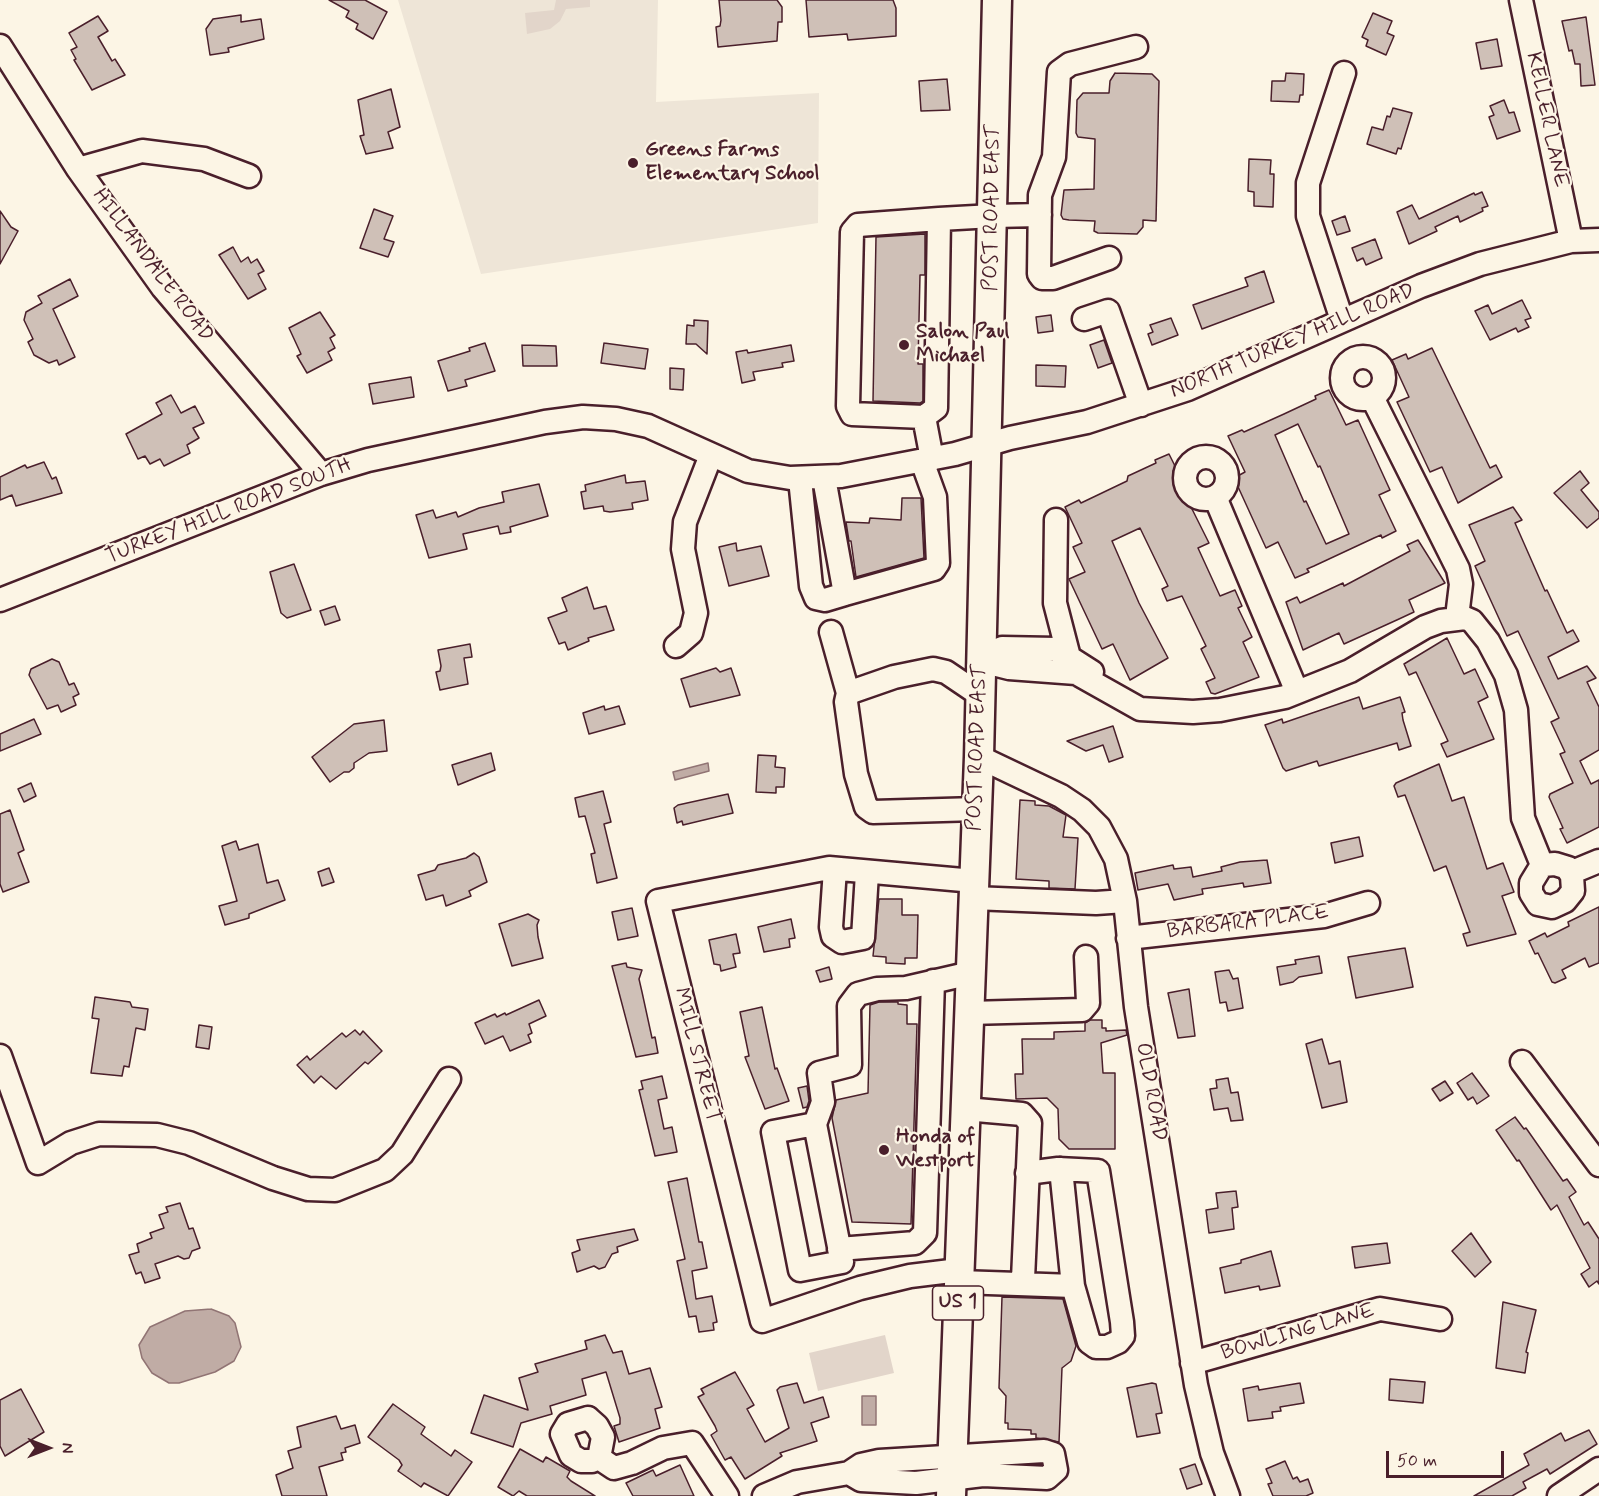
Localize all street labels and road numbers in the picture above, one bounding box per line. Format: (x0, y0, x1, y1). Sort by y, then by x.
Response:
street label: KELLER LANE (1519, 50, 1573, 190)
street label: POST ROAD EAST (979, 124, 1007, 292)
street label: HILLANDALE ROAD (86, 184, 218, 348)
street label: NORTH TURKEY HILL ROAD (1167, 279, 1419, 405)
street label: TURKEY HILL ROAD SOUTH (102, 453, 356, 571)
street label: POST ROAD EAST (962, 664, 994, 832)
street label: BARBARA PLACE (1165, 901, 1331, 945)
street label: MILL STREET (667, 985, 725, 1125)
street label: OLD ROAD (1129, 1041, 1171, 1143)
road number: US 1 (932, 1286, 984, 1320)
street label: BOWLING LANE (1218, 1299, 1378, 1367)

